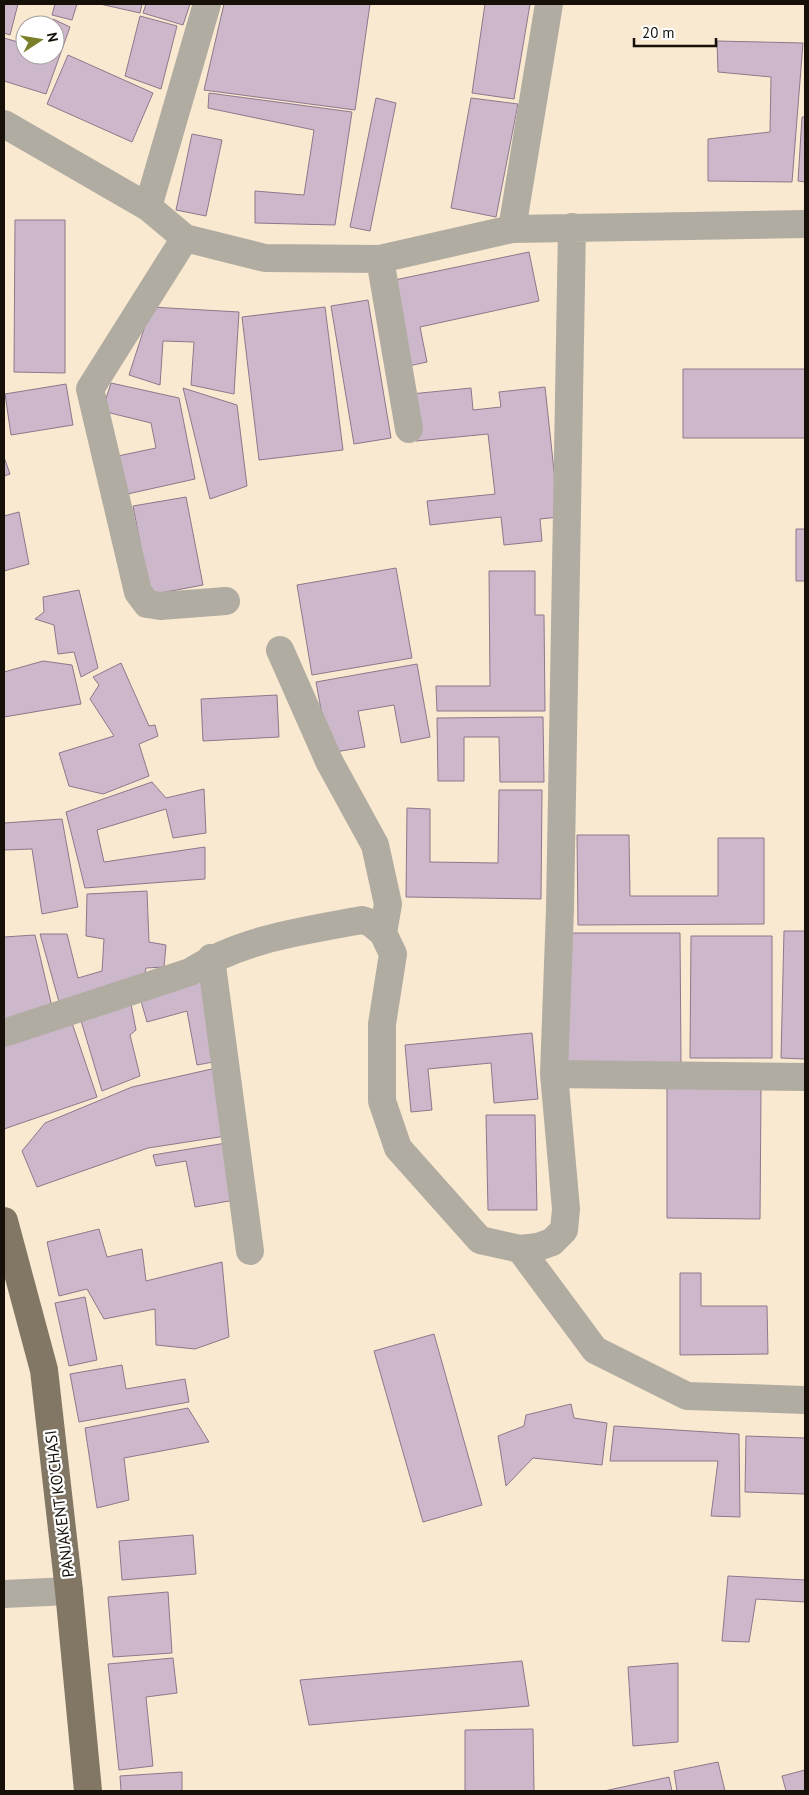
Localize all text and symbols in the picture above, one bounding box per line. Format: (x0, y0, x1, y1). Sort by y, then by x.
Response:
north arrow (15, 15, 65, 65)
scale bar (634, 15, 716, 47)
text: 20 m (642, 23, 675, 42)
text: N (43, 31, 62, 44)
street label: PANJAKENT KO'CHASI (40, 1429, 78, 1579)

